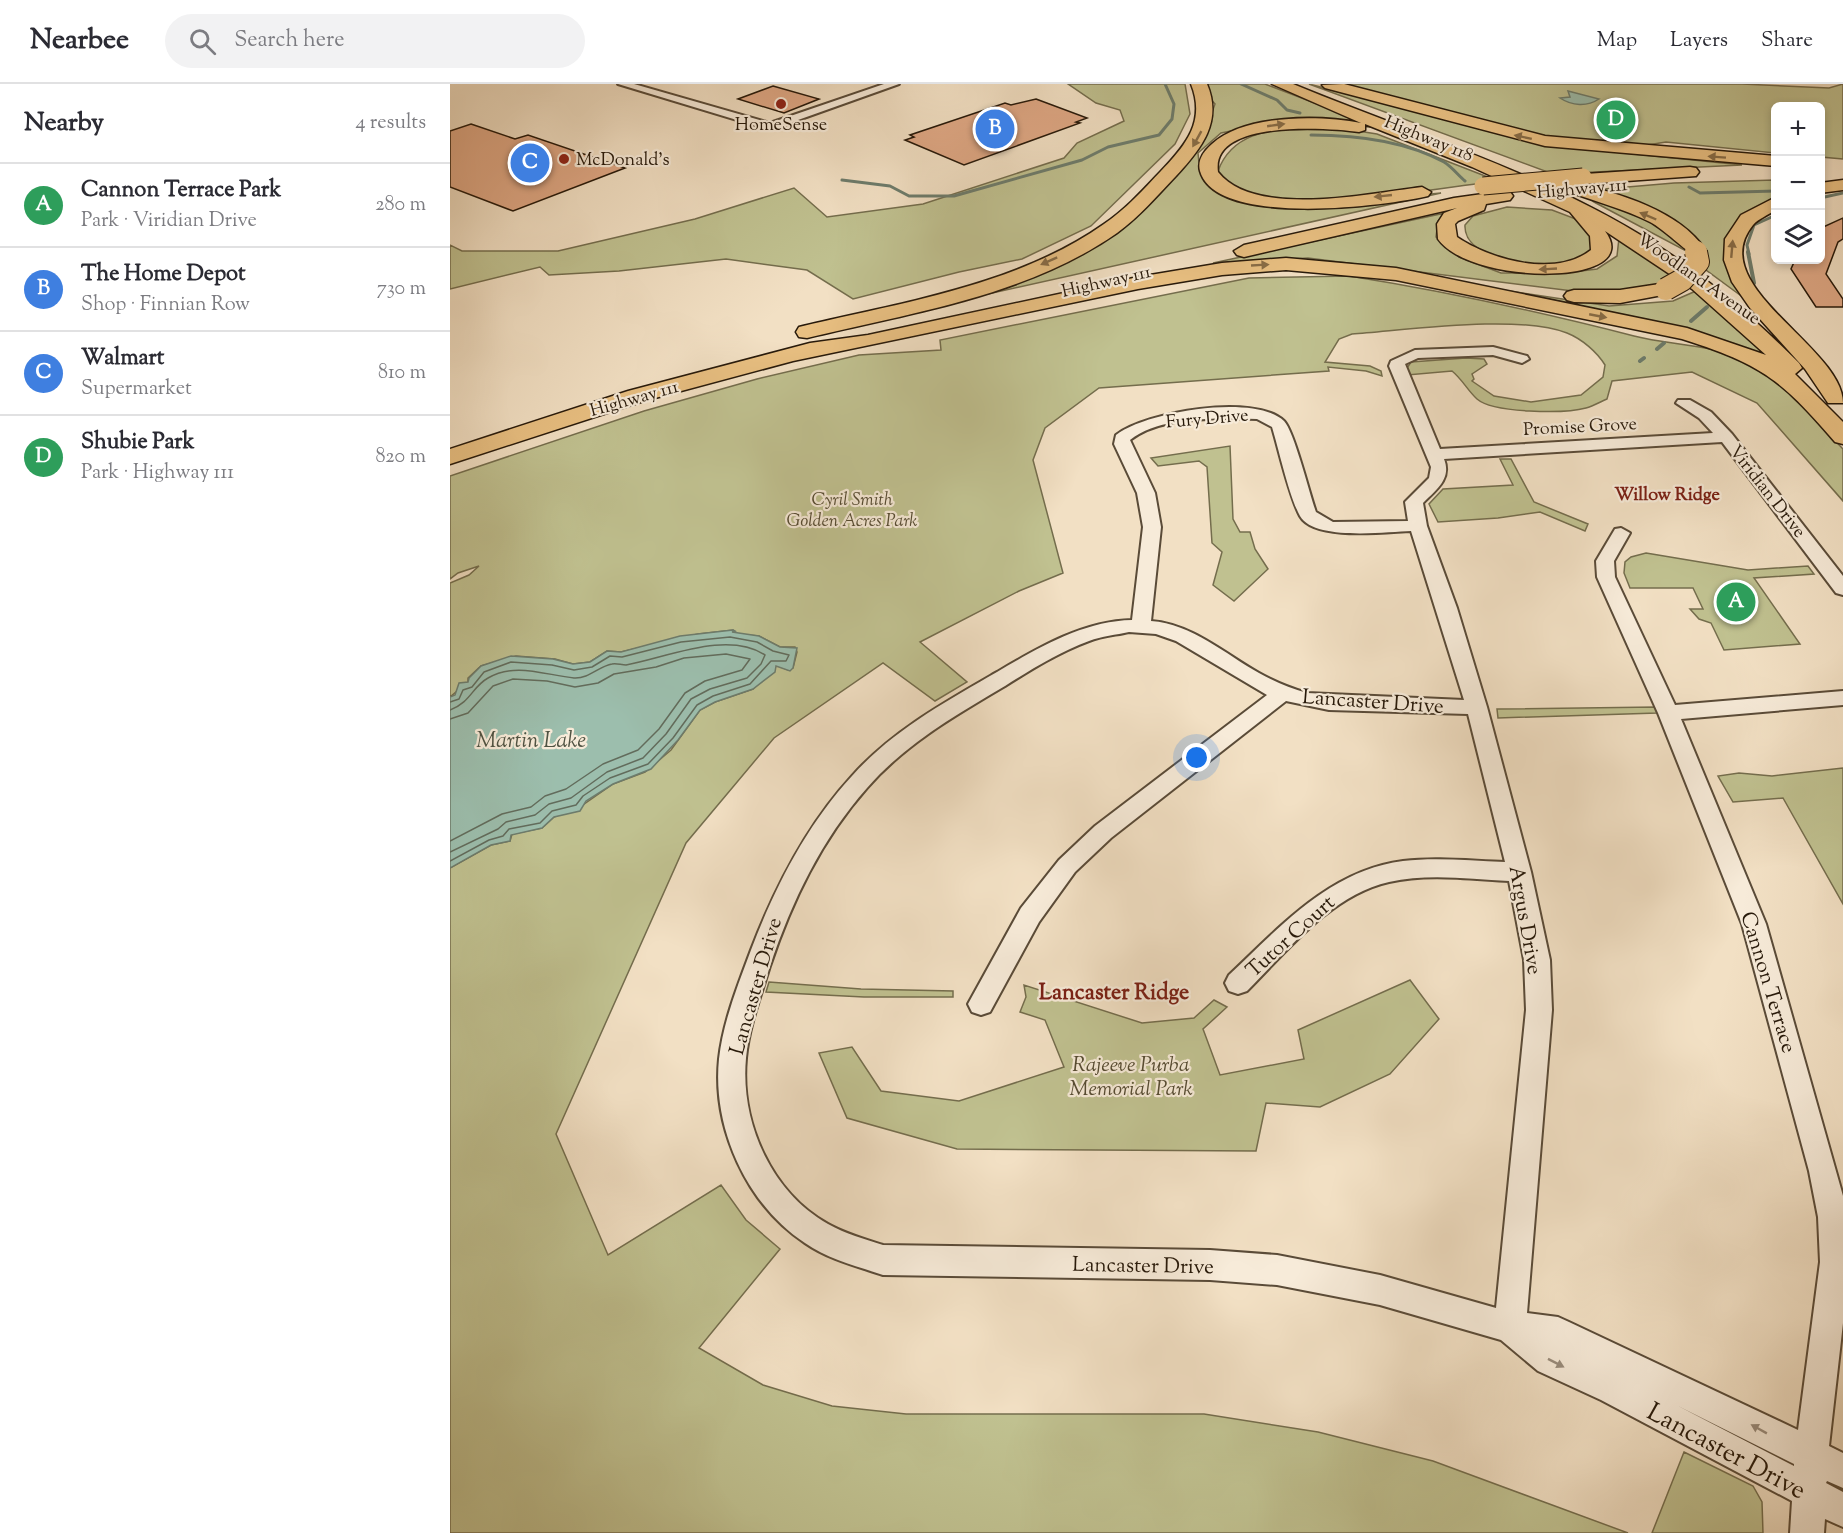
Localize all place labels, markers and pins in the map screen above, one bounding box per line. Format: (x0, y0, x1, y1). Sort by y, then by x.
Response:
marker: HomeSense (774, 97, 788, 111)
pin: D (1596, 98, 1636, 142)
pin: B (976, 106, 1014, 152)
place label: HomeSense (735, 113, 827, 139)
pin: C (510, 140, 550, 185)
place label: McDonald's (576, 148, 670, 174)
marker: McDonald's (557, 152, 571, 166)
pin: A (1716, 580, 1756, 624)

